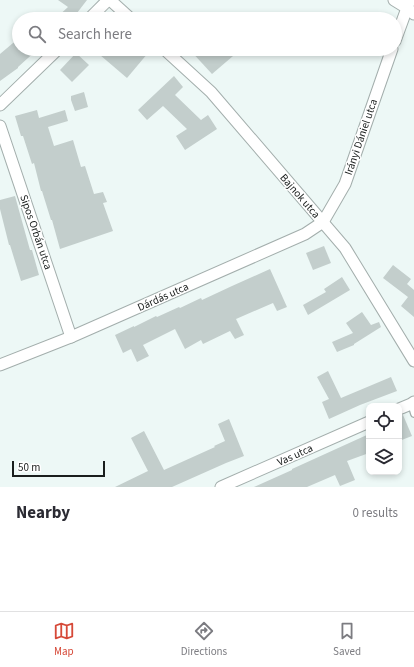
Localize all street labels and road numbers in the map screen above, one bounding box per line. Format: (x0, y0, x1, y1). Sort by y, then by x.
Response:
street label: Irányi Dániel utca (341, 97, 381, 177)
street label: Bajnok utca (277, 171, 323, 221)
street label: Sipos Orbán utca (16, 193, 56, 271)
street label: Dárdás utca (135, 279, 191, 315)
street label: Vas utca (275, 440, 315, 470)

